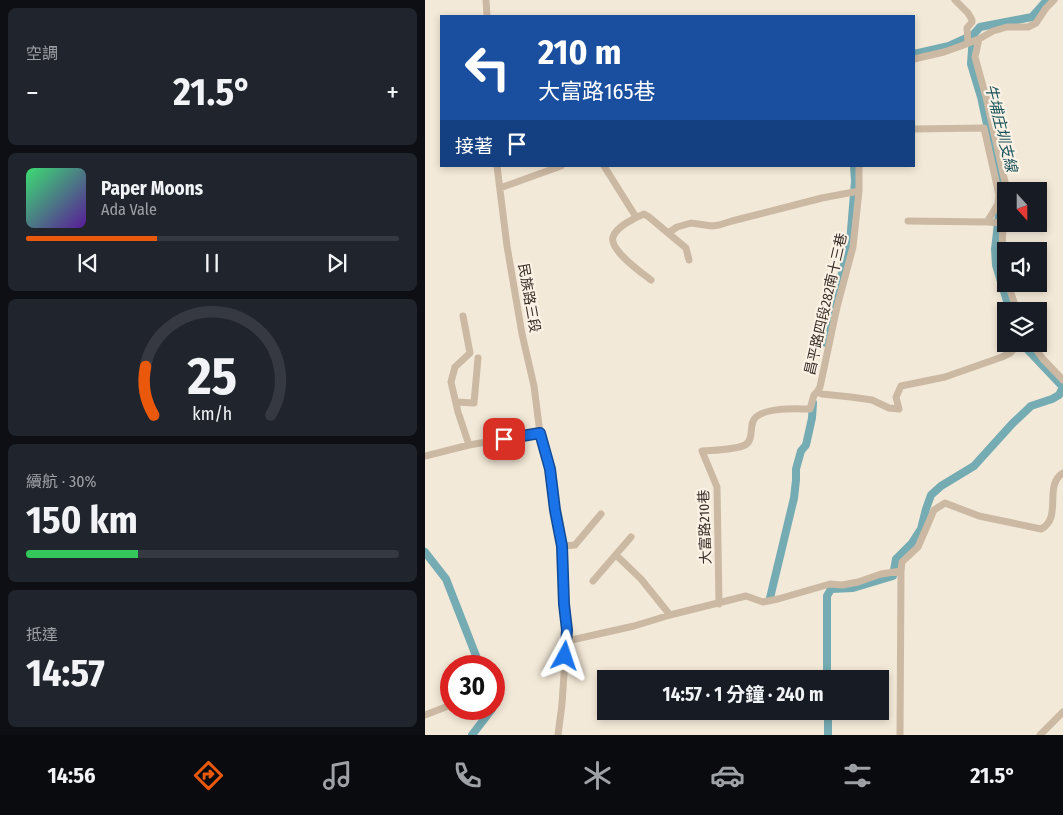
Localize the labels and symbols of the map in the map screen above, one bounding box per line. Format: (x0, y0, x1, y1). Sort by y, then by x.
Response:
water label: 牛埔庄圳支線 (981, 82, 1021, 176)
north arrow (997, 182, 1047, 232)
street label: 昌平路四段282南十三巷 (801, 231, 851, 377)
street label: 民族路三段 (515, 262, 543, 334)
pin (483, 418, 525, 460)
street label: 大富路210巷 (695, 489, 715, 565)
position arrow (538, 629, 590, 681)
speed limit sign: 30 (440, 655, 505, 720)

